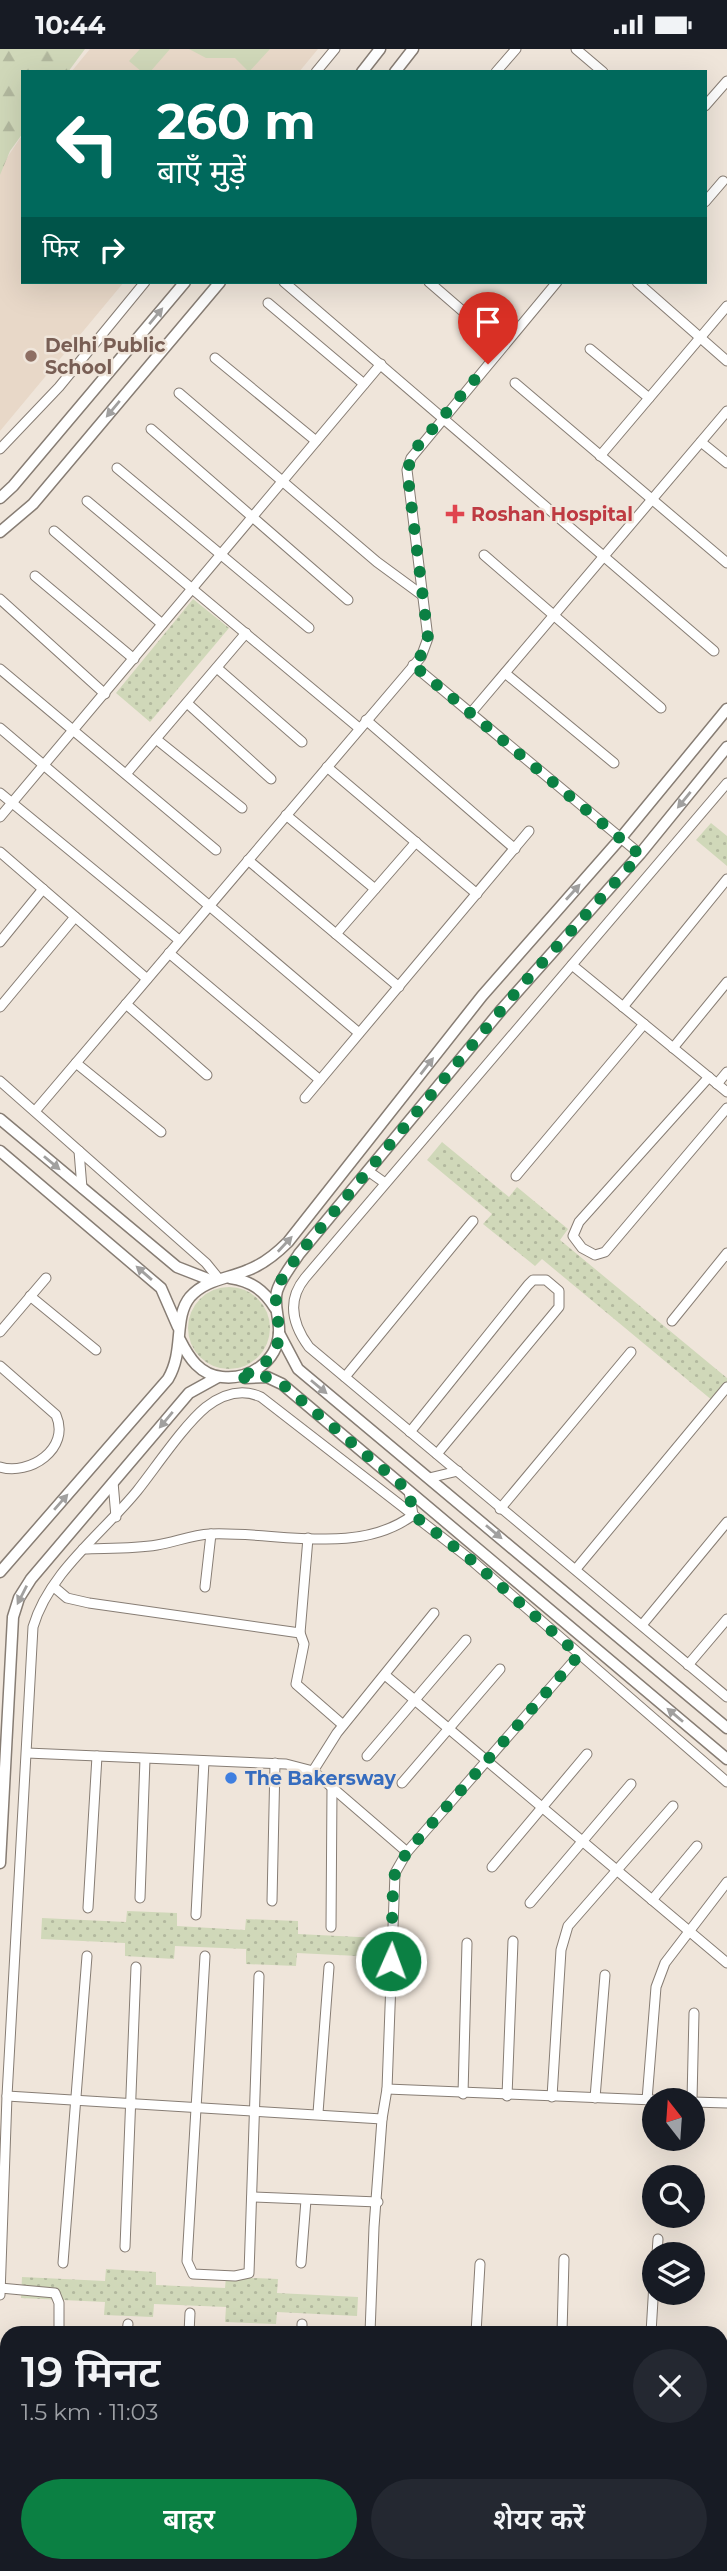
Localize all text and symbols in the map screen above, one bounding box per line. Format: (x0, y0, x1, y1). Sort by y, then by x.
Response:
text: 10:44 (35, 9, 106, 41)
text: 260 m (157, 92, 316, 151)
icon: left (42, 98, 133, 189)
text: बाएँ मुड़ें (157, 152, 246, 191)
icon: right (93, 231, 131, 269)
text: फिर (42, 232, 79, 264)
pin (458, 292, 518, 364)
icon: arrive (469, 303, 507, 341)
one-way arrow (148, 308, 163, 325)
place label: Delhi Public School (45, 334, 165, 379)
marker: Delhi Public School (23, 348, 39, 364)
one-way arrow (106, 400, 121, 417)
place label: Roshan Hospital (471, 503, 633, 526)
marker: Roshan Hospital (445, 504, 465, 524)
one-way arrow (677, 792, 692, 809)
one-way arrow (565, 883, 581, 901)
one-way arrow (419, 1057, 433, 1075)
one-way arrow (44, 1155, 61, 1170)
one-way arrow (277, 1235, 293, 1253)
one-way arrow (135, 1266, 152, 1281)
one-way arrow (309, 1379, 327, 1394)
one-way arrow (159, 1411, 174, 1428)
one-way arrow (53, 1493, 69, 1511)
one-way arrow (485, 1524, 502, 1539)
one-way arrow (17, 1585, 28, 1605)
one-way arrow (666, 1708, 684, 1723)
place label: The Bakersway (245, 1767, 397, 1790)
marker: The Bakersway (223, 1770, 239, 1786)
position arrow (354, 1924, 428, 1998)
north arrow (642, 2088, 705, 2151)
map controls (642, 2088, 705, 2305)
button: search (642, 2165, 705, 2228)
button: layers (642, 2242, 705, 2305)
text: 19 मिनट (21, 2346, 160, 2398)
button: close (633, 2349, 707, 2423)
text: 1.5 km · 11:03 (21, 2398, 159, 2426)
button: बाहर (21, 2479, 357, 2559)
button: शेयर करें (371, 2479, 707, 2559)

